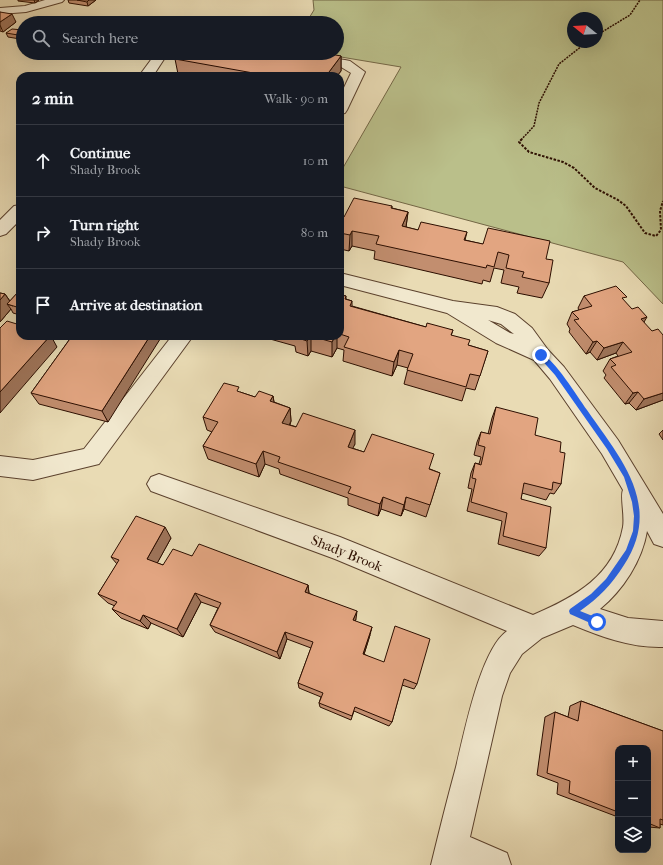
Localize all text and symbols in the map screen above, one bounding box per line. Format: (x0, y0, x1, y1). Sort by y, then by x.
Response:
north arrow (567, 12, 603, 48)
search box (16, 16, 344, 60)
icon: search (30, 27, 52, 49)
text: Search here (62, 29, 138, 47)
text: 2 min (32, 88, 73, 108)
text: Walk · 90 m (264, 91, 328, 106)
text: Continue (70, 144, 130, 162)
icon: ahead (32, 150, 54, 172)
text: 10 m (303, 153, 328, 168)
text: Shady Brook (70, 162, 140, 177)
text: Turn right (70, 216, 139, 234)
icon: right (32, 222, 54, 244)
text: 80 m (301, 225, 328, 240)
text: Shady Brook (70, 234, 140, 249)
icon: arrive (32, 294, 54, 316)
text: Arrive at destination (70, 296, 202, 314)
route end (532, 346, 550, 364)
street label: Shady Brook (309, 531, 386, 576)
route start (588, 613, 606, 631)
map controls (615, 745, 651, 853)
button: + (615, 745, 651, 781)
button: − (615, 781, 651, 817)
button: layers (615, 817, 651, 853)

